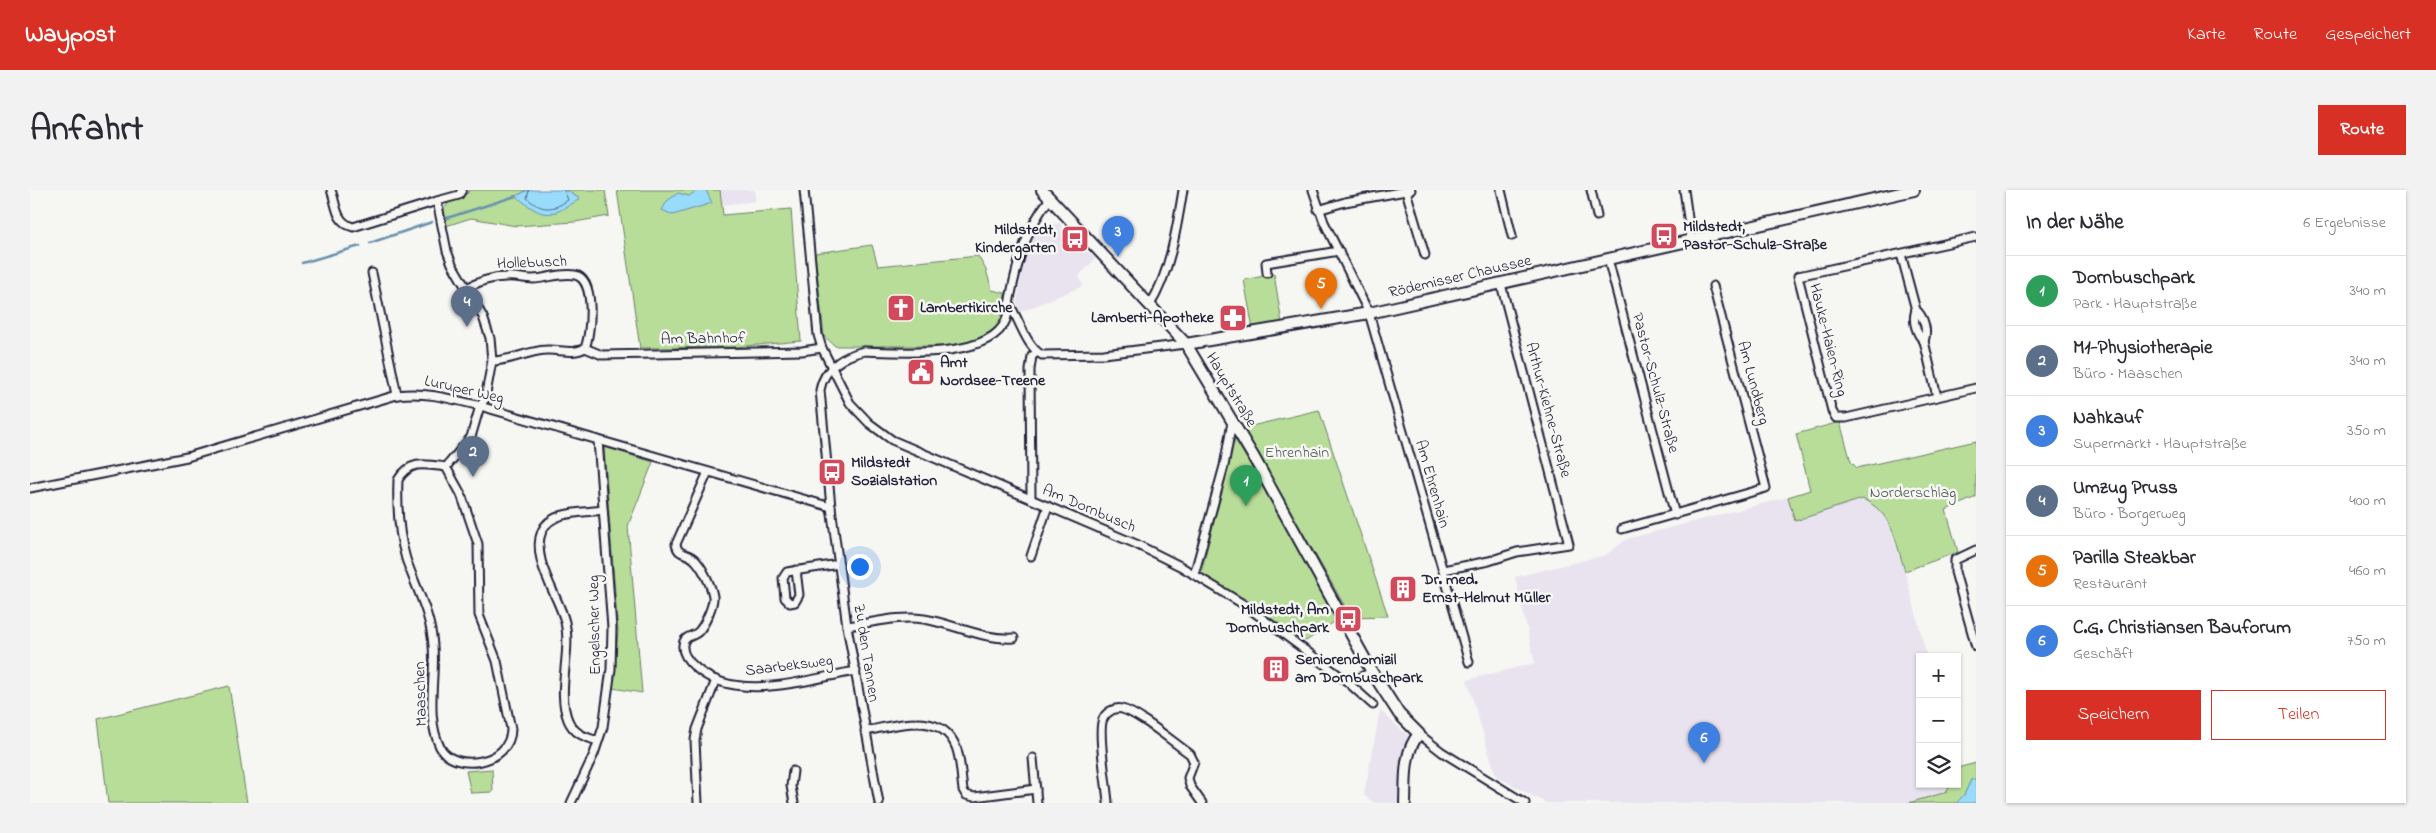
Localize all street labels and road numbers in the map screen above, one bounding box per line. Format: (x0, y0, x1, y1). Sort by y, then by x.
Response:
street label: Rödemisser Chaussee (1386, 249, 1535, 305)
street label: Hollebusch (497, 250, 567, 276)
street label: Hauke-Haien-Ring (1802, 281, 1854, 399)
street label: Pastor-Schulz-Straße (1625, 310, 1685, 456)
street label: Am Bahnhof (661, 326, 746, 352)
street label: Am Lundberg (1730, 338, 1776, 428)
street label: Arthur-Kiehne-Straße (1518, 340, 1578, 481)
street label: Hauptstraße (1199, 348, 1263, 433)
street label: Luruper Weg (422, 369, 506, 411)
street label: Am Ehrenhain (1408, 437, 1456, 531)
street label: Am Dornbusch (1038, 478, 1140, 540)
street label: Engelscher Weg (582, 575, 608, 675)
street label: Zu den Tannen (846, 602, 886, 704)
street label: Saarbeksweg (744, 649, 834, 683)
street label: Maaschen (408, 661, 434, 727)

